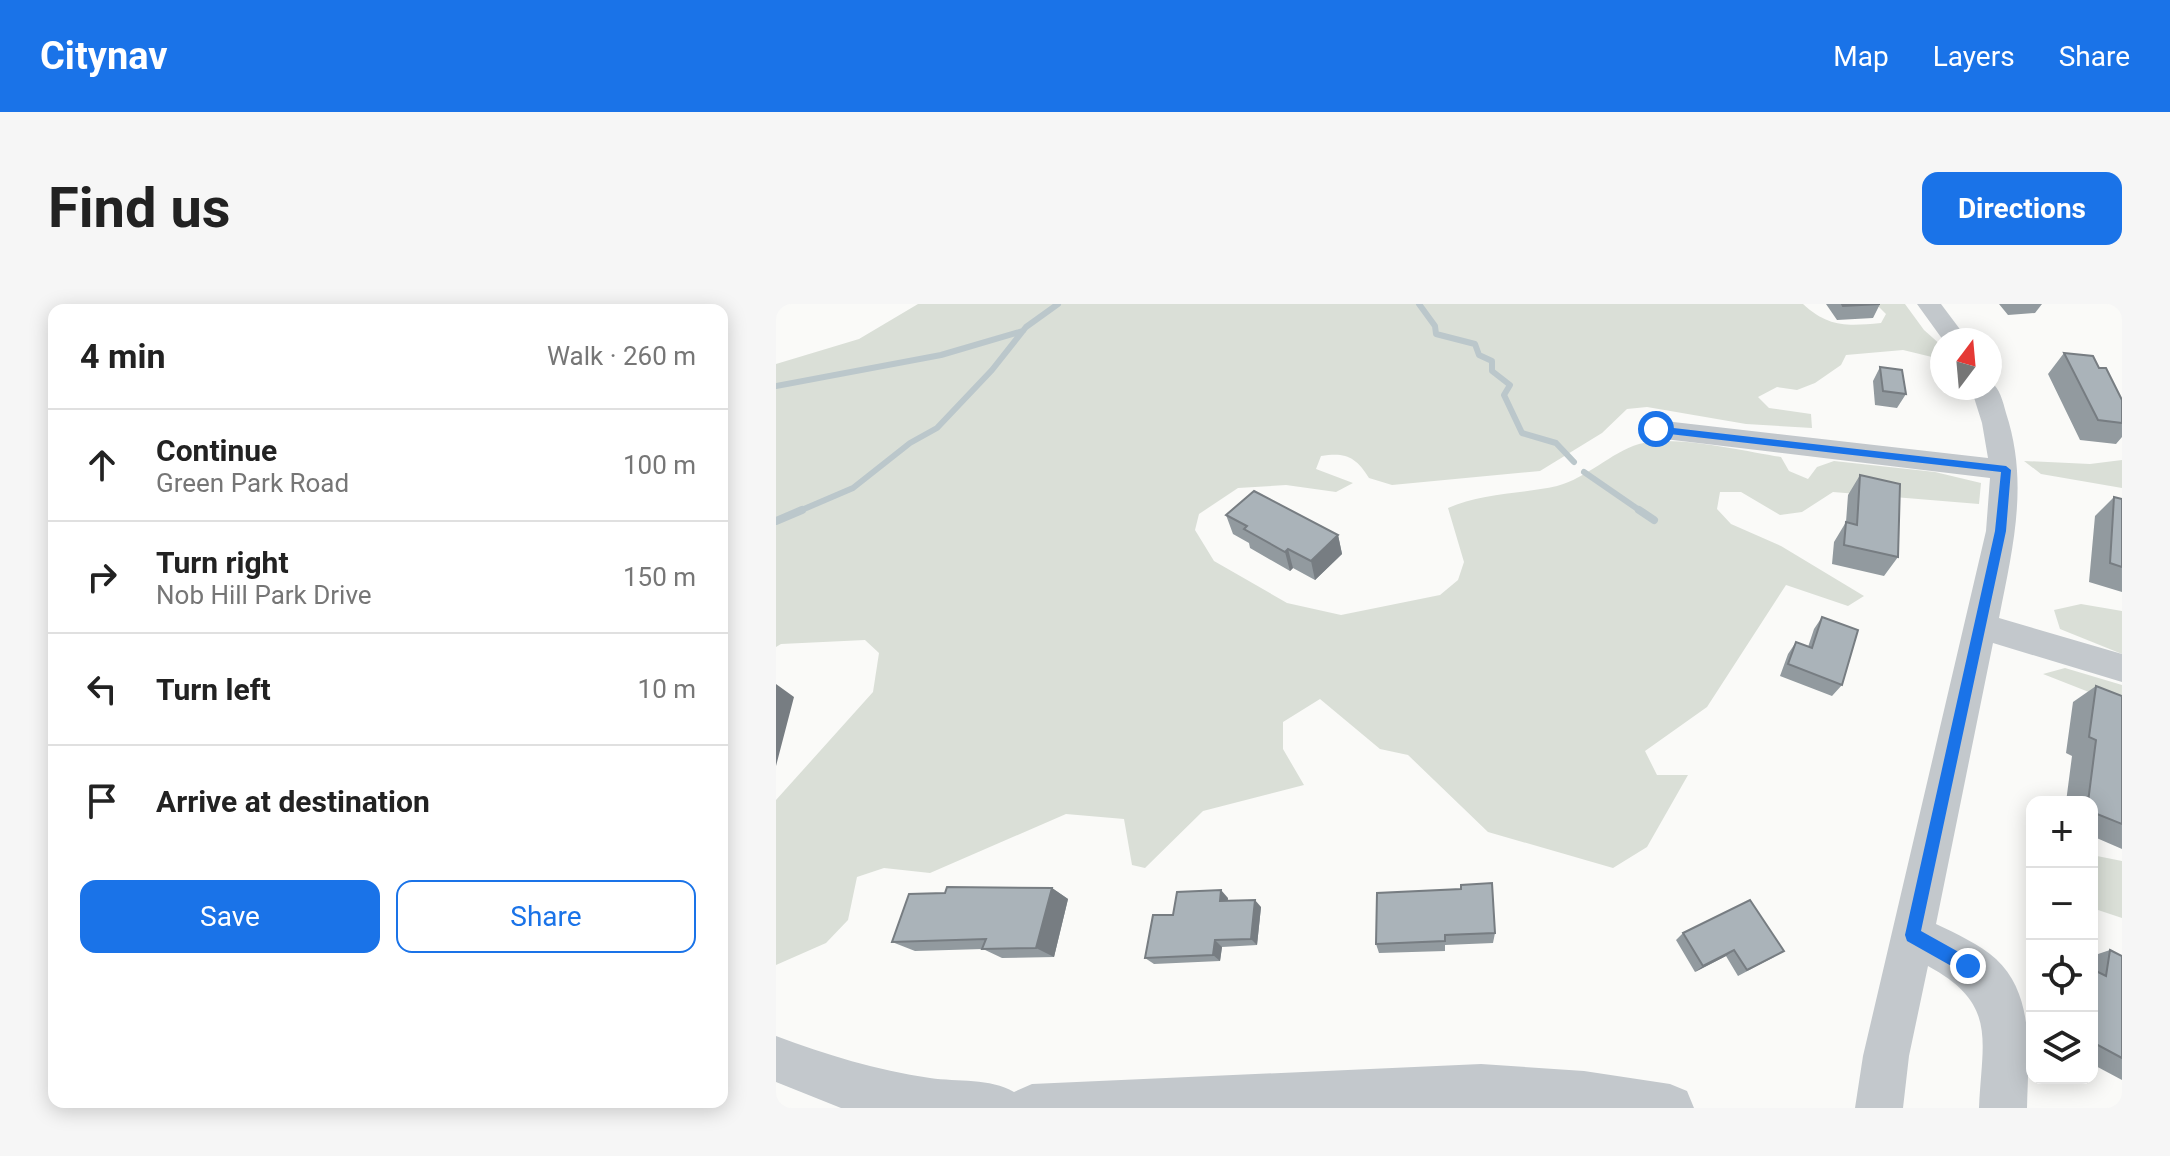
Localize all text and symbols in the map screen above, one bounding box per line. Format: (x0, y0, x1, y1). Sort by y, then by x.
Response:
text: Citynav (40, 34, 168, 78)
text: Map (1833, 40, 1889, 73)
text: Layers (1933, 40, 2015, 73)
text: Share (2059, 40, 2130, 73)
button: Directions (1922, 172, 2122, 245)
text: Find us (48, 175, 231, 241)
north arrow (1930, 328, 2002, 400)
text: 4 min (80, 336, 165, 376)
text: Walk · 260 m (547, 341, 696, 371)
route start (1638, 411, 1674, 447)
text: Continue (156, 433, 277, 468)
icon: ahead (80, 443, 124, 487)
text: 100 m (623, 450, 696, 480)
text: Green Park Road (156, 468, 349, 498)
text: Turn right (156, 545, 289, 580)
icon: right (80, 555, 124, 599)
text: 150 m (623, 562, 696, 592)
text: Nob Hill Park Drive (156, 580, 372, 610)
icon: left (80, 667, 124, 711)
text: Turn left (156, 672, 271, 707)
text: 10 m (638, 674, 696, 704)
icon: arrive (80, 779, 124, 823)
text: Arrive at destination (156, 784, 430, 819)
map controls (2026, 796, 2098, 1084)
button: + (2026, 796, 2098, 868)
button: − (2026, 868, 2098, 940)
button: Save (80, 880, 380, 953)
button: Share (396, 880, 696, 953)
button: locate (2026, 940, 2098, 1012)
route end (1950, 948, 1986, 984)
button: layers (2026, 1012, 2098, 1084)

